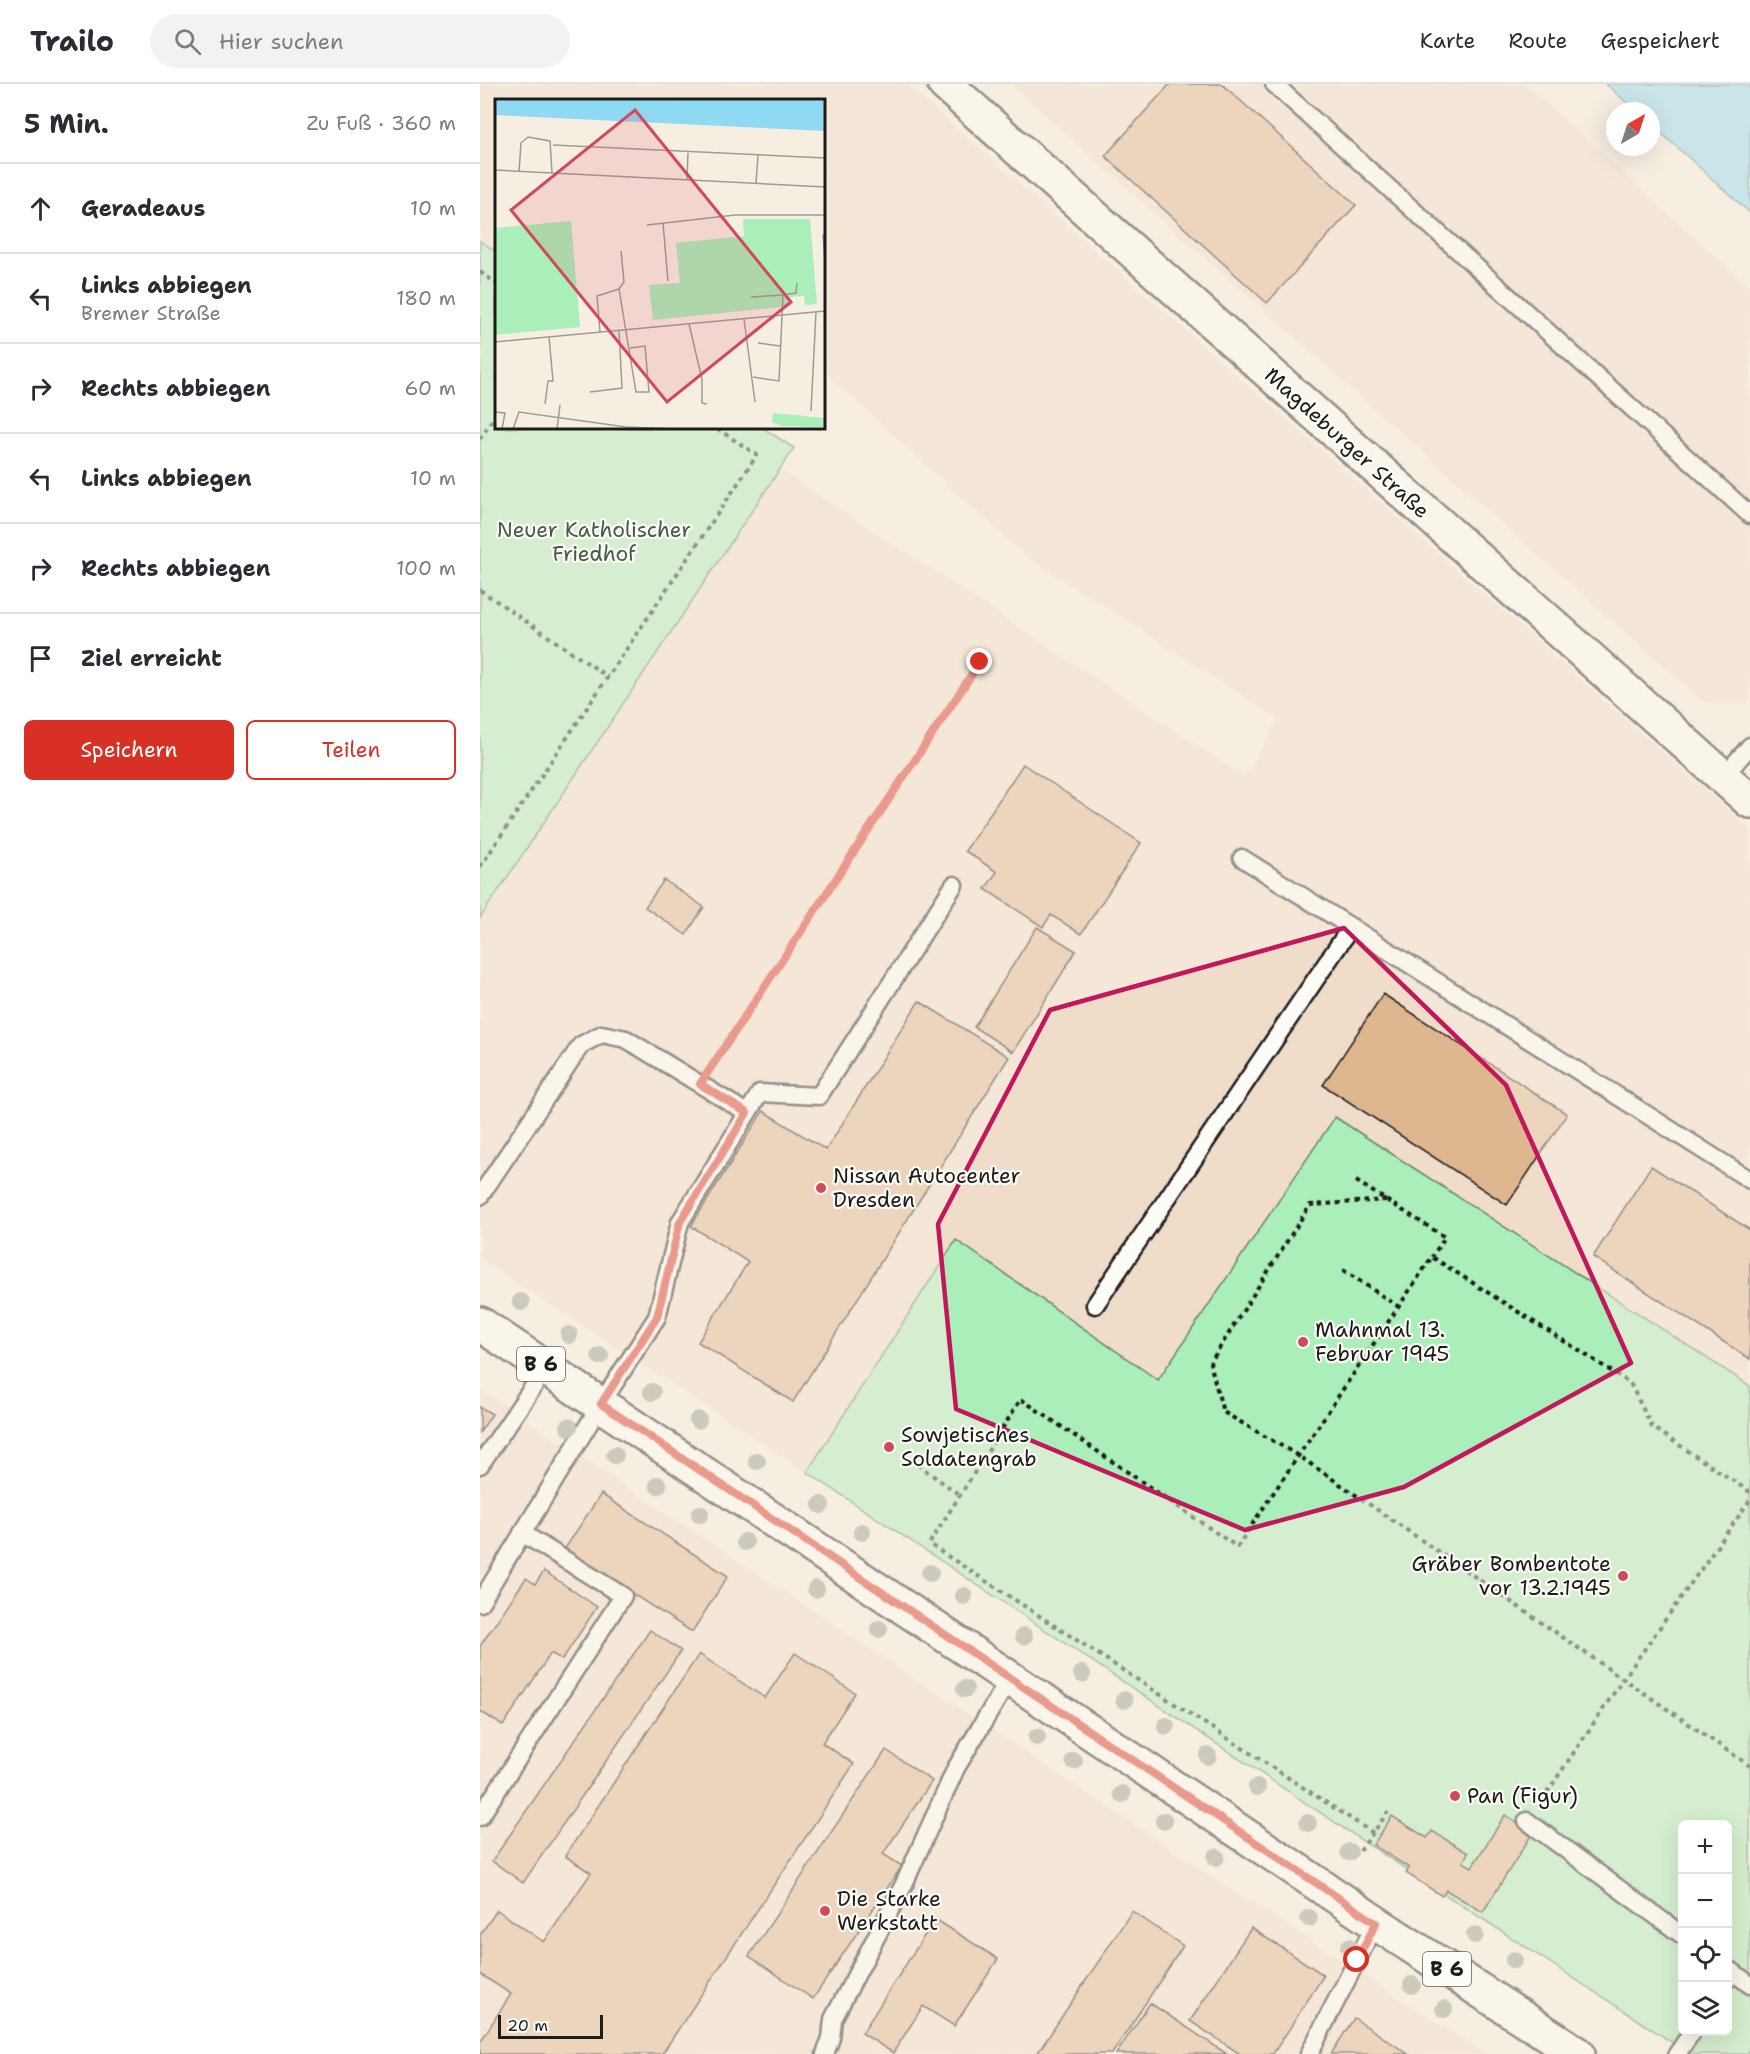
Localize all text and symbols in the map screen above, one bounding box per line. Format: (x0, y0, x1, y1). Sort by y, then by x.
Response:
search box (150, 14, 570, 68)
text: Trailo (30, 22, 114, 60)
icon: search (171, 25, 204, 58)
text: Hier suchen (219, 27, 344, 56)
text: Karte (1420, 27, 1475, 55)
text: Route (1508, 27, 1567, 55)
text: Gespeichert (1600, 27, 1720, 55)
inset map (495, 99, 825, 429)
north arrow (1606, 102, 1660, 156)
text: 5 Min. (24, 106, 109, 141)
text: Zu Fuß · 360 m (306, 110, 456, 136)
icon: ahead (24, 192, 57, 225)
text: Geradeaus (81, 194, 205, 223)
text: 10 m (410, 195, 456, 221)
text: Links abbiegen (81, 271, 252, 300)
icon: left (24, 282, 57, 315)
text: 180 m (396, 285, 456, 311)
text: Bremer Straße (81, 300, 221, 326)
street label: Magdeburger Straße (1259, 361, 1435, 525)
icon: right (24, 372, 57, 405)
text: Rechts abbiegen (81, 374, 270, 403)
text: 60 m (404, 375, 456, 401)
icon: left (24, 462, 57, 495)
text: Links abbiegen (81, 464, 252, 493)
text: 10 m (410, 465, 456, 491)
park label: Neuer Katholischer Friedhof (497, 516, 691, 568)
icon: right (24, 552, 57, 585)
text: Rechts abbiegen (81, 554, 270, 583)
text: 100 m (396, 555, 456, 581)
icon: arrive (24, 642, 57, 675)
text: Ziel erreicht (81, 644, 222, 673)
route end (966, 648, 992, 674)
button: Speichern (24, 720, 234, 780)
button: Teilen (246, 720, 456, 780)
place label: Nissan Autocenter Dresden (833, 1162, 1021, 1214)
marker: Nissan Autocenter Dresden (814, 1181, 828, 1195)
place label: Mahnmal 13. Februar 1945 (1315, 1316, 1450, 1368)
marker: Mahnmal 13. Februar 1945 (1296, 1335, 1310, 1349)
road number: B 6 (517, 1347, 565, 1381)
place label: Sowjetisches Soldatengrab (901, 1421, 1037, 1473)
marker: Sowjetisches Soldatengrab (882, 1440, 896, 1454)
place label: Gräber Bombentote vor 13.2.1945 (1411, 1550, 1611, 1602)
marker: Gräber Bombentote vor 13.2.1945 (1616, 1569, 1630, 1583)
place label: Pan (Figur) (1467, 1782, 1578, 1810)
marker: Pan (Figur) (1448, 1789, 1462, 1803)
map controls (1678, 1820, 1732, 2036)
button: + (1678, 1820, 1732, 1874)
button: − (1678, 1874, 1732, 1928)
place label: Die Starke Werkstatt (837, 1885, 941, 1937)
marker: Die Starke Werkstatt (818, 1904, 832, 1918)
button: locate (1678, 1928, 1732, 1982)
route start (1343, 1946, 1369, 1972)
road number: B 6 (1423, 1952, 1471, 1986)
button: layers (1678, 1982, 1732, 2036)
scale bar (498, 2012, 603, 2040)
text: 20 m (507, 2015, 548, 2036)

